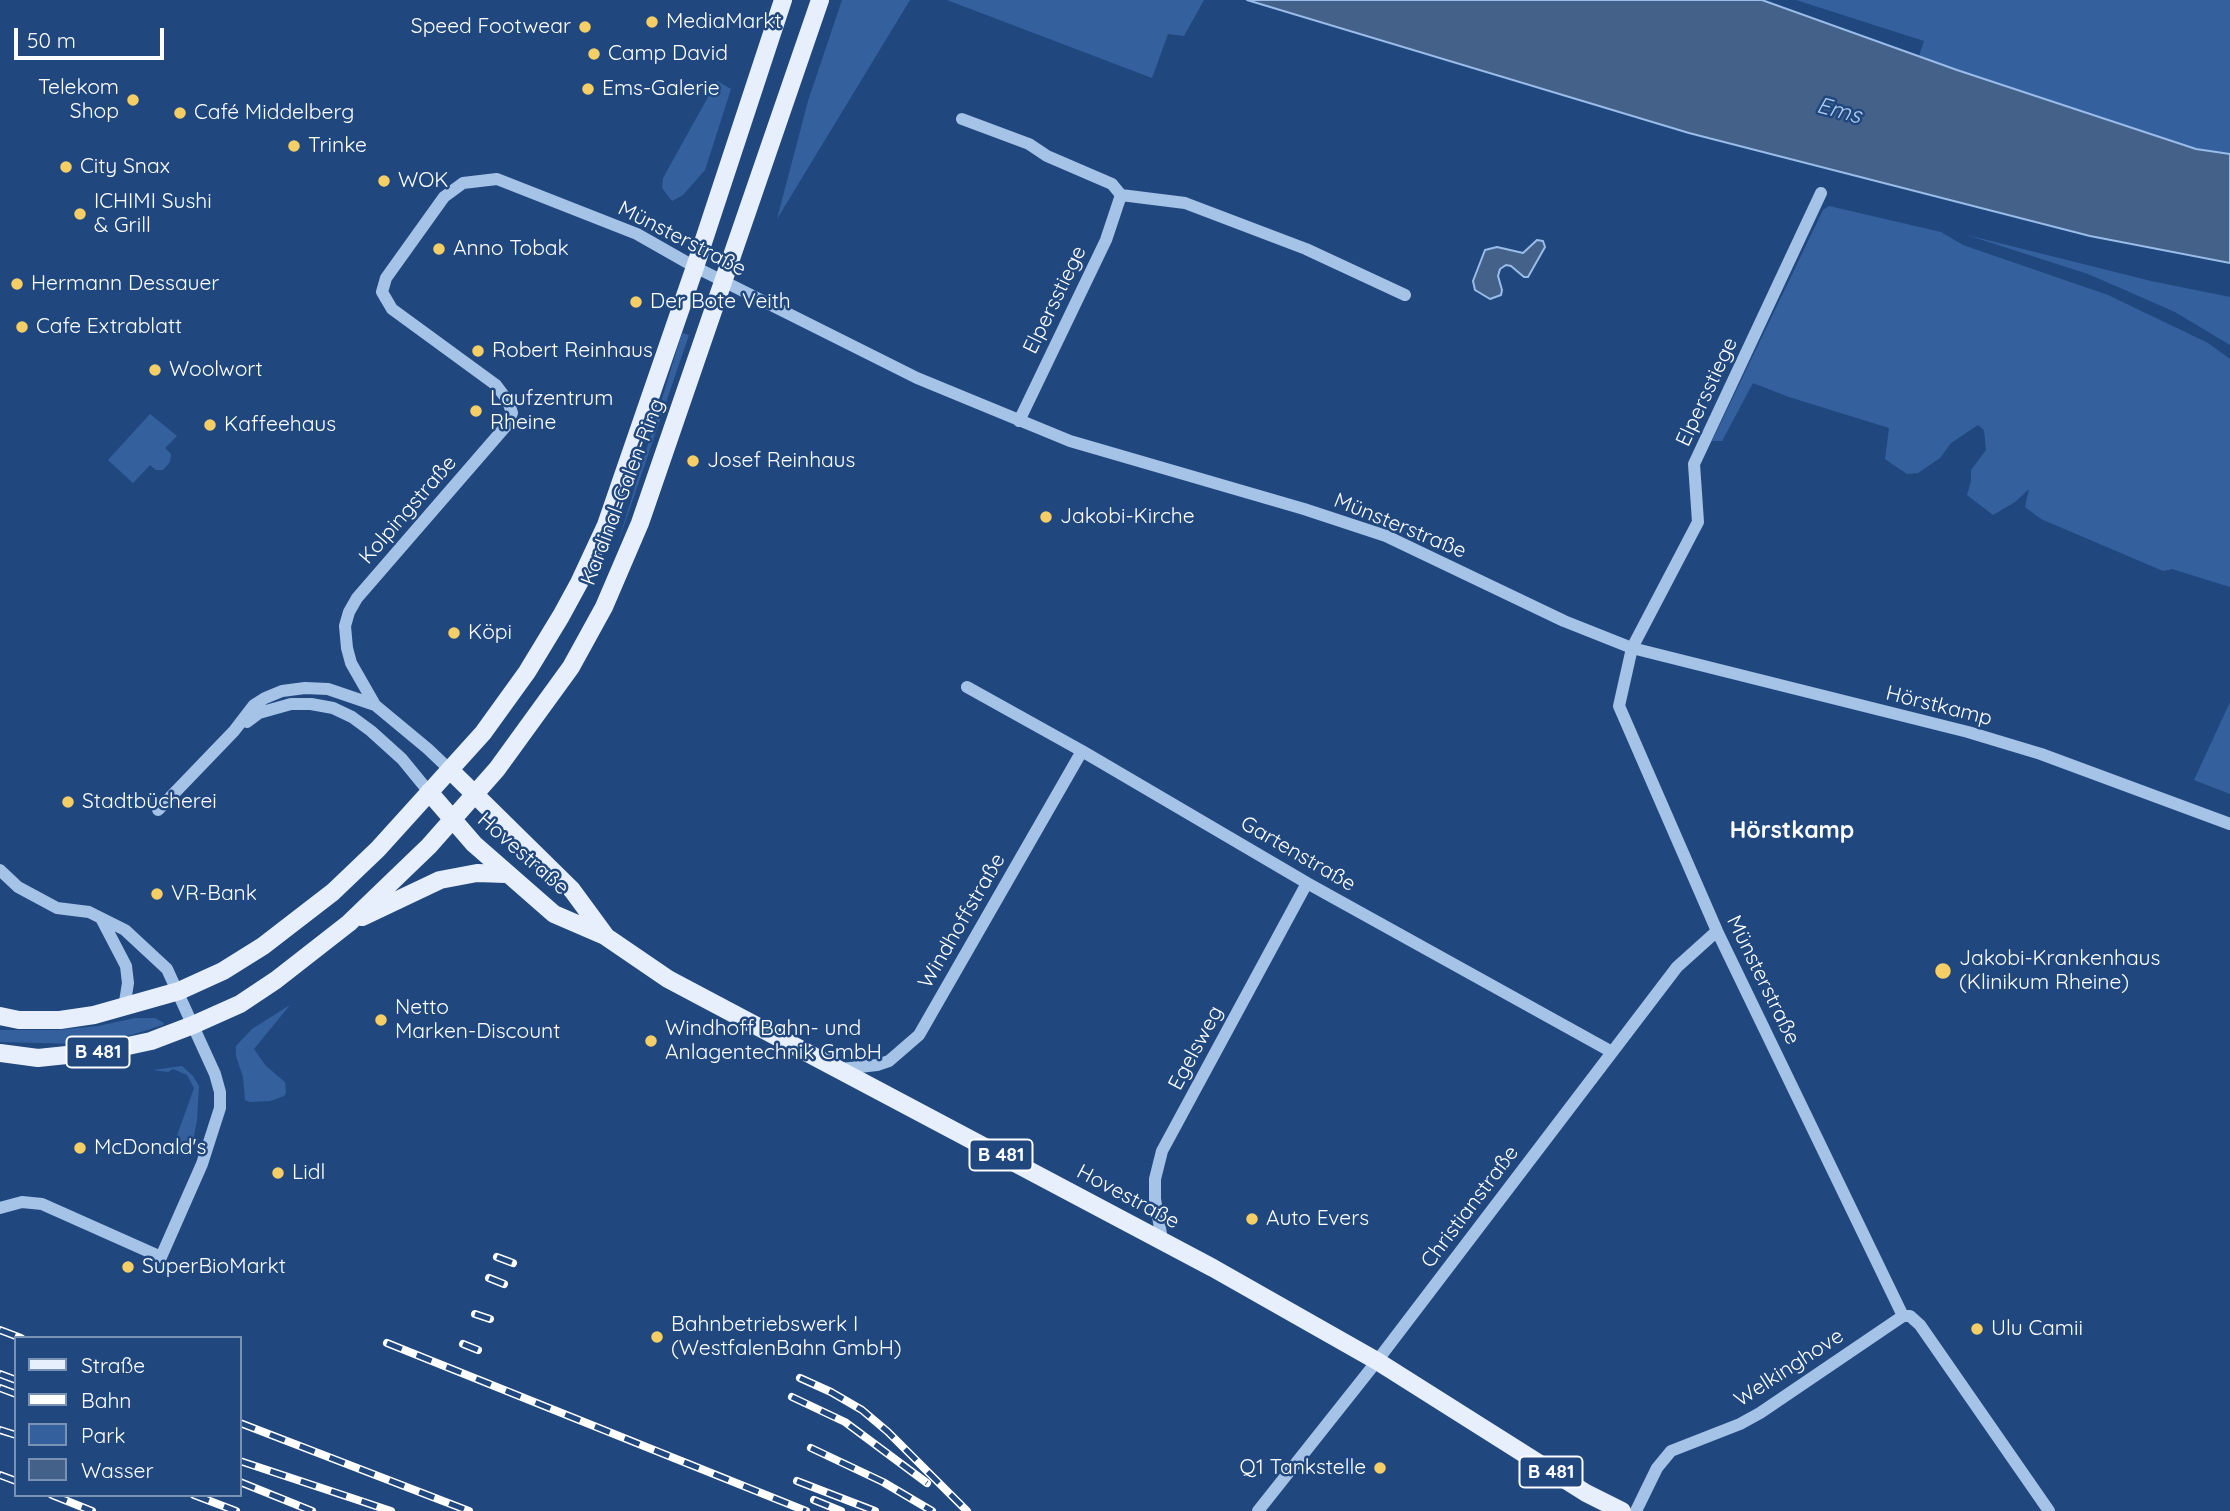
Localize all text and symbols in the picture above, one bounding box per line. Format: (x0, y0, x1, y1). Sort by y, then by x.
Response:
place label: MediaMarkt (666, 9, 782, 35)
scale bar (18, 14, 168, 58)
place label: Speed Footwear (411, 14, 571, 40)
marker: MediaMarkt (644, 14, 660, 30)
marker: Speed Footwear (577, 19, 593, 35)
text: 50 m (27, 27, 76, 53)
place label: Camp David (608, 41, 728, 67)
marker: Camp David (586, 46, 602, 62)
place label: Telekom Shop (38, 75, 119, 125)
place label: Ems-Galerie (602, 76, 720, 102)
marker: Ems-Galerie (580, 81, 596, 97)
marker: Telekom Shop (125, 92, 141, 108)
water label: Ems (1814, 92, 1864, 130)
place label: Café Middelberg (194, 100, 354, 126)
marker: Café Middelberg (172, 105, 188, 121)
place label: Trinke (308, 133, 367, 159)
marker: Trinke (286, 138, 302, 154)
place label: City Snax (80, 154, 170, 180)
marker: City Snax (58, 159, 74, 175)
place label: WOK (398, 168, 448, 194)
marker: WOK (376, 173, 392, 189)
place label: ICHIMI Sushi & Grill (94, 189, 212, 239)
street label: Münsterstraße (614, 196, 750, 282)
marker: ICHIMI Sushi & Grill (72, 206, 88, 222)
place label: Anno Tobak (453, 236, 569, 262)
marker: Anno Tobak (431, 241, 447, 257)
street label: Elpersstiege (1018, 242, 1092, 358)
place label: Hermann Dessauer (31, 271, 219, 297)
marker: Hermann Dessauer (9, 276, 25, 292)
place label: Der Bote Veith (650, 289, 791, 315)
marker: Der Bote Veith (628, 294, 644, 310)
place label: Cafe Extrablatt (36, 314, 182, 340)
marker: Cafe Extrablatt (14, 319, 30, 335)
street label: Elpersstiege (1671, 334, 1743, 450)
place label: Robert Reinhaus (492, 338, 653, 364)
marker: Robert Reinhaus (470, 343, 486, 359)
place label: Woolwort (169, 357, 263, 383)
marker: Woolwort (147, 362, 163, 378)
place label: Laufzentrum Rheine (490, 386, 613, 436)
street label: Kardinal-Galen-Ring (576, 395, 670, 589)
marker: Laufzentrum Rheine (468, 403, 484, 419)
place label: Kaffeehaus (224, 412, 336, 438)
marker: Kaffeehaus (202, 417, 218, 433)
place label: Josef Reinhaus (707, 448, 855, 474)
street label: Kolpingstraße (354, 451, 462, 569)
marker: Josef Reinhaus (685, 453, 701, 469)
street label: Münsterstraße (1330, 488, 1470, 564)
place label: Jakobi-Kirche (1060, 504, 1195, 530)
marker: Jakobi-Kirche (1038, 509, 1054, 525)
place label: Köpi (468, 620, 512, 646)
marker: Köpi (446, 625, 462, 641)
street label: Hörstkamp (1883, 681, 1995, 731)
place label: Stadtbücherei (82, 789, 217, 815)
marker: Stadtbücherei (60, 794, 76, 810)
street label: Hovestraße (472, 808, 574, 900)
street label: Gartenstraße (1236, 811, 1360, 897)
district label: Hörstkamp (1730, 817, 1854, 845)
street label: Windhoffstraße (913, 849, 1011, 993)
place label: VR-Bank (171, 881, 257, 907)
marker: VR-Bank (149, 886, 165, 902)
street label: Münsterstraße (1721, 911, 1805, 1049)
place label: Jakobi-Krankenhaus (Klinikum Rheine) (1959, 946, 2160, 996)
marker: Jakobi-Krankenhaus (Klinikum Rheine) (1933, 961, 1953, 981)
place label: Netto Marken-Discount (395, 995, 560, 1045)
street label: Egelsweg (1163, 1002, 1229, 1094)
marker: Netto Marken-Discount (373, 1012, 389, 1028)
place label: Windhoff Bahn- und Anlagentechnik GmbH (665, 1016, 882, 1066)
marker: Windhoff Bahn- und Anlagentechnik GmbH (643, 1033, 659, 1049)
road number: B 481 (66, 1036, 130, 1068)
place label: McDonald's (94, 1135, 206, 1161)
marker: McDonald's (72, 1140, 88, 1156)
road number: B 481 (970, 1140, 1032, 1170)
street label: Christianstraße (1416, 1141, 1524, 1273)
street label: Hovestraße (1072, 1159, 1184, 1235)
place label: Lidl (292, 1160, 325, 1186)
marker: Lidl (270, 1165, 286, 1181)
place label: Auto Evers (1266, 1206, 1369, 1232)
marker: Auto Evers (1244, 1211, 1260, 1227)
place label: SuperBioMarkt (142, 1254, 286, 1280)
marker: SuperBioMarkt (120, 1259, 136, 1275)
place label: Bahnbetriebswerk I (WestfalenBahn GmbH) (671, 1312, 902, 1362)
place label: Ulu Camii (1991, 1316, 2083, 1342)
marker: Ulu Camii (1969, 1321, 1985, 1337)
street label: Welkinghove (1730, 1323, 1848, 1413)
marker: Bahnbetriebswerk I (WestfalenBahn GmbH) (649, 1329, 665, 1345)
legend (14, 1336, 242, 1497)
text: Straße (81, 1352, 145, 1378)
text: Bahn (81, 1387, 131, 1413)
text: Park (81, 1422, 125, 1448)
place label: Q1 Tankstelle (1240, 1455, 1366, 1481)
road number: B 481 (1520, 1456, 1582, 1488)
text: Wasser (81, 1457, 153, 1483)
marker: Q1 Tankstelle (1372, 1460, 1388, 1476)

